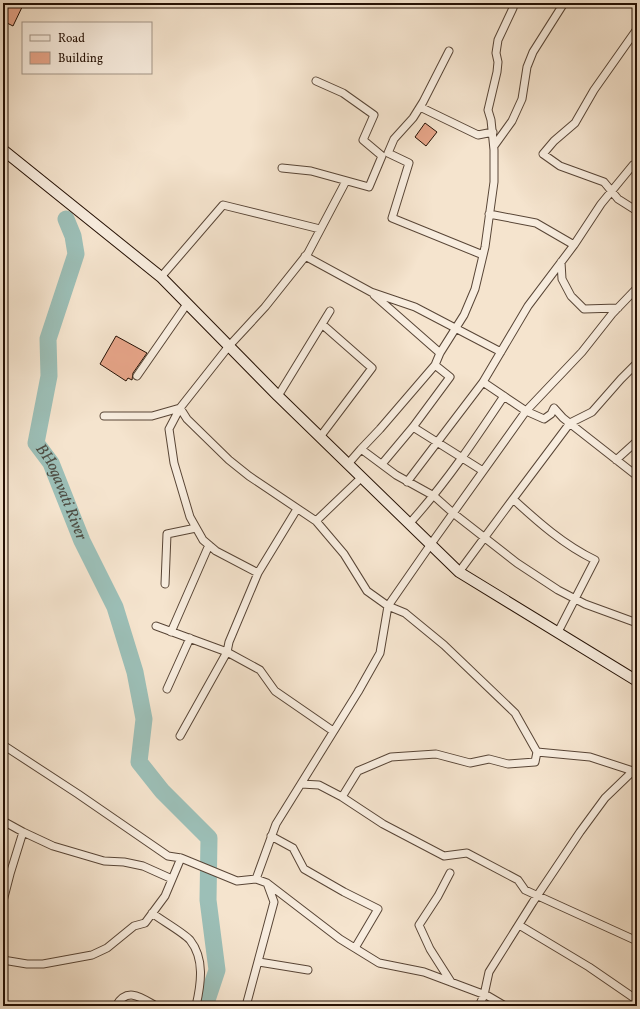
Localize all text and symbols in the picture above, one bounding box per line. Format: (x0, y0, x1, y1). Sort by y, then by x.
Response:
legend (22, 22, 152, 74)
text: Road (58, 31, 85, 47)
text: Building (58, 51, 103, 67)
water label: BHogavati River (30, 440, 92, 544)

